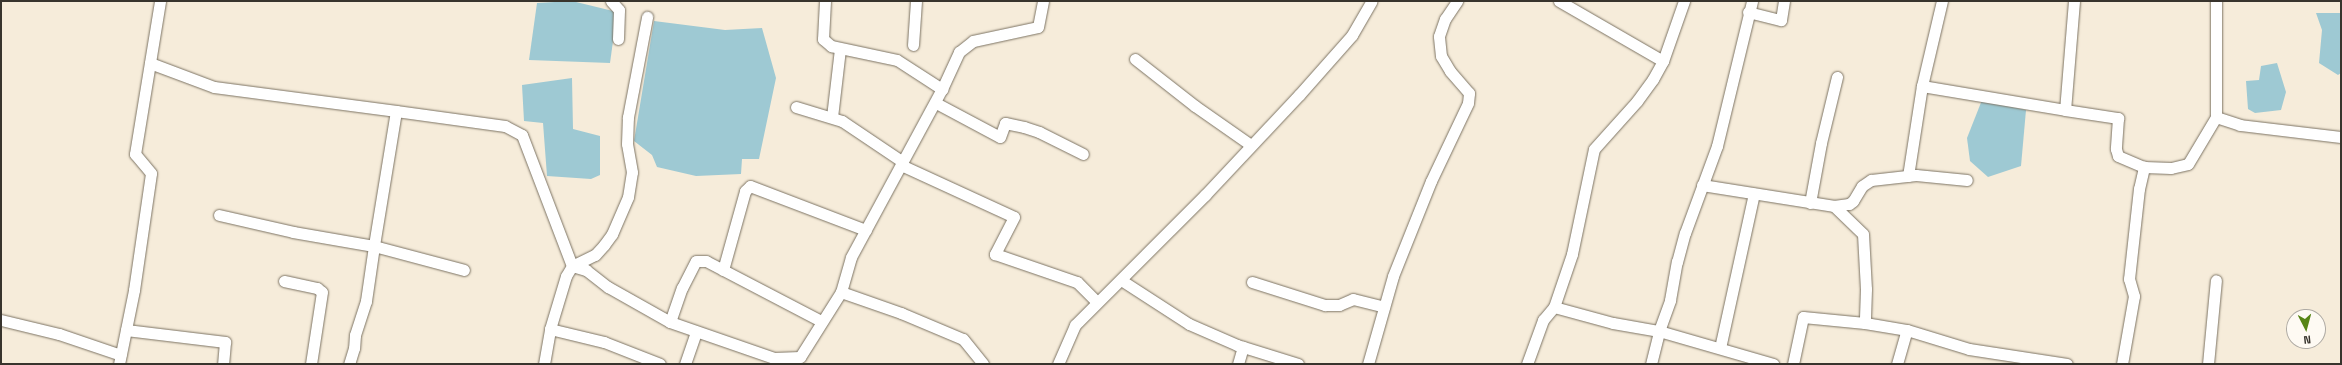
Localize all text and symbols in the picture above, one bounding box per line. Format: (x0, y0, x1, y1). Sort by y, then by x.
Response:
north arrow (2286, 309, 2326, 349)
text: N (2303, 333, 2312, 347)

